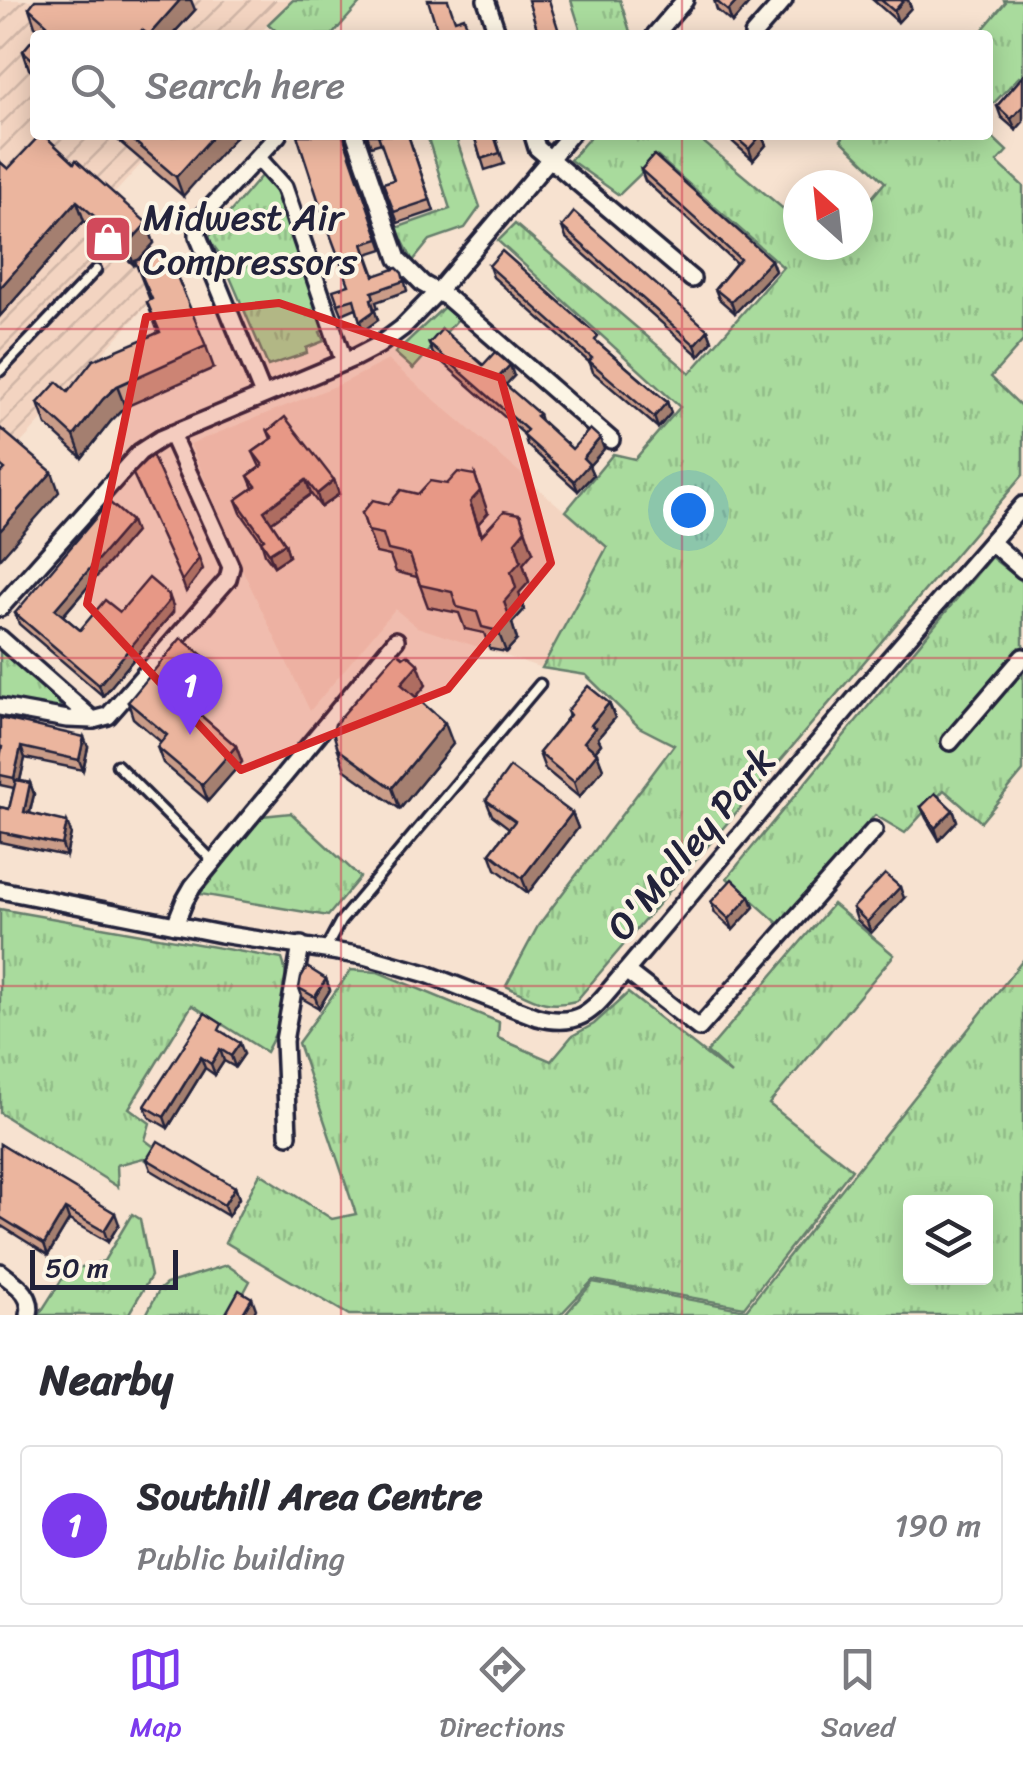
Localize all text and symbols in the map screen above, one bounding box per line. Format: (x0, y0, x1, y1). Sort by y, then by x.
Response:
search box (30, 30, 993, 140)
text: Search here (145, 52, 345, 119)
icon: search (65, 58, 120, 113)
north arrow (783, 170, 873, 260)
place label: Midwest Air Compressors (143, 184, 358, 295)
shop icon: Midwest Air Compressors (82, 213, 134, 265)
your location (663, 485, 714, 536)
pin: 1 (158, 652, 222, 735)
street label: O'Malley Park (589, 732, 793, 956)
map controls (903, 1195, 993, 1285)
button: layers (903, 1195, 993, 1285)
text: 50 m (45, 1243, 109, 1292)
scale bar (30, 1245, 178, 1290)
text: Nearby (40, 1343, 173, 1417)
text: Southill Area Centre (137, 1463, 482, 1530)
text: 1 (68, 1497, 81, 1554)
text: 190 m (895, 1497, 981, 1554)
text: Public building (137, 1530, 345, 1587)
tab: Map (128, 1642, 183, 1751)
tab: Directions (439, 1642, 565, 1751)
tab: Saved (821, 1642, 895, 1751)

